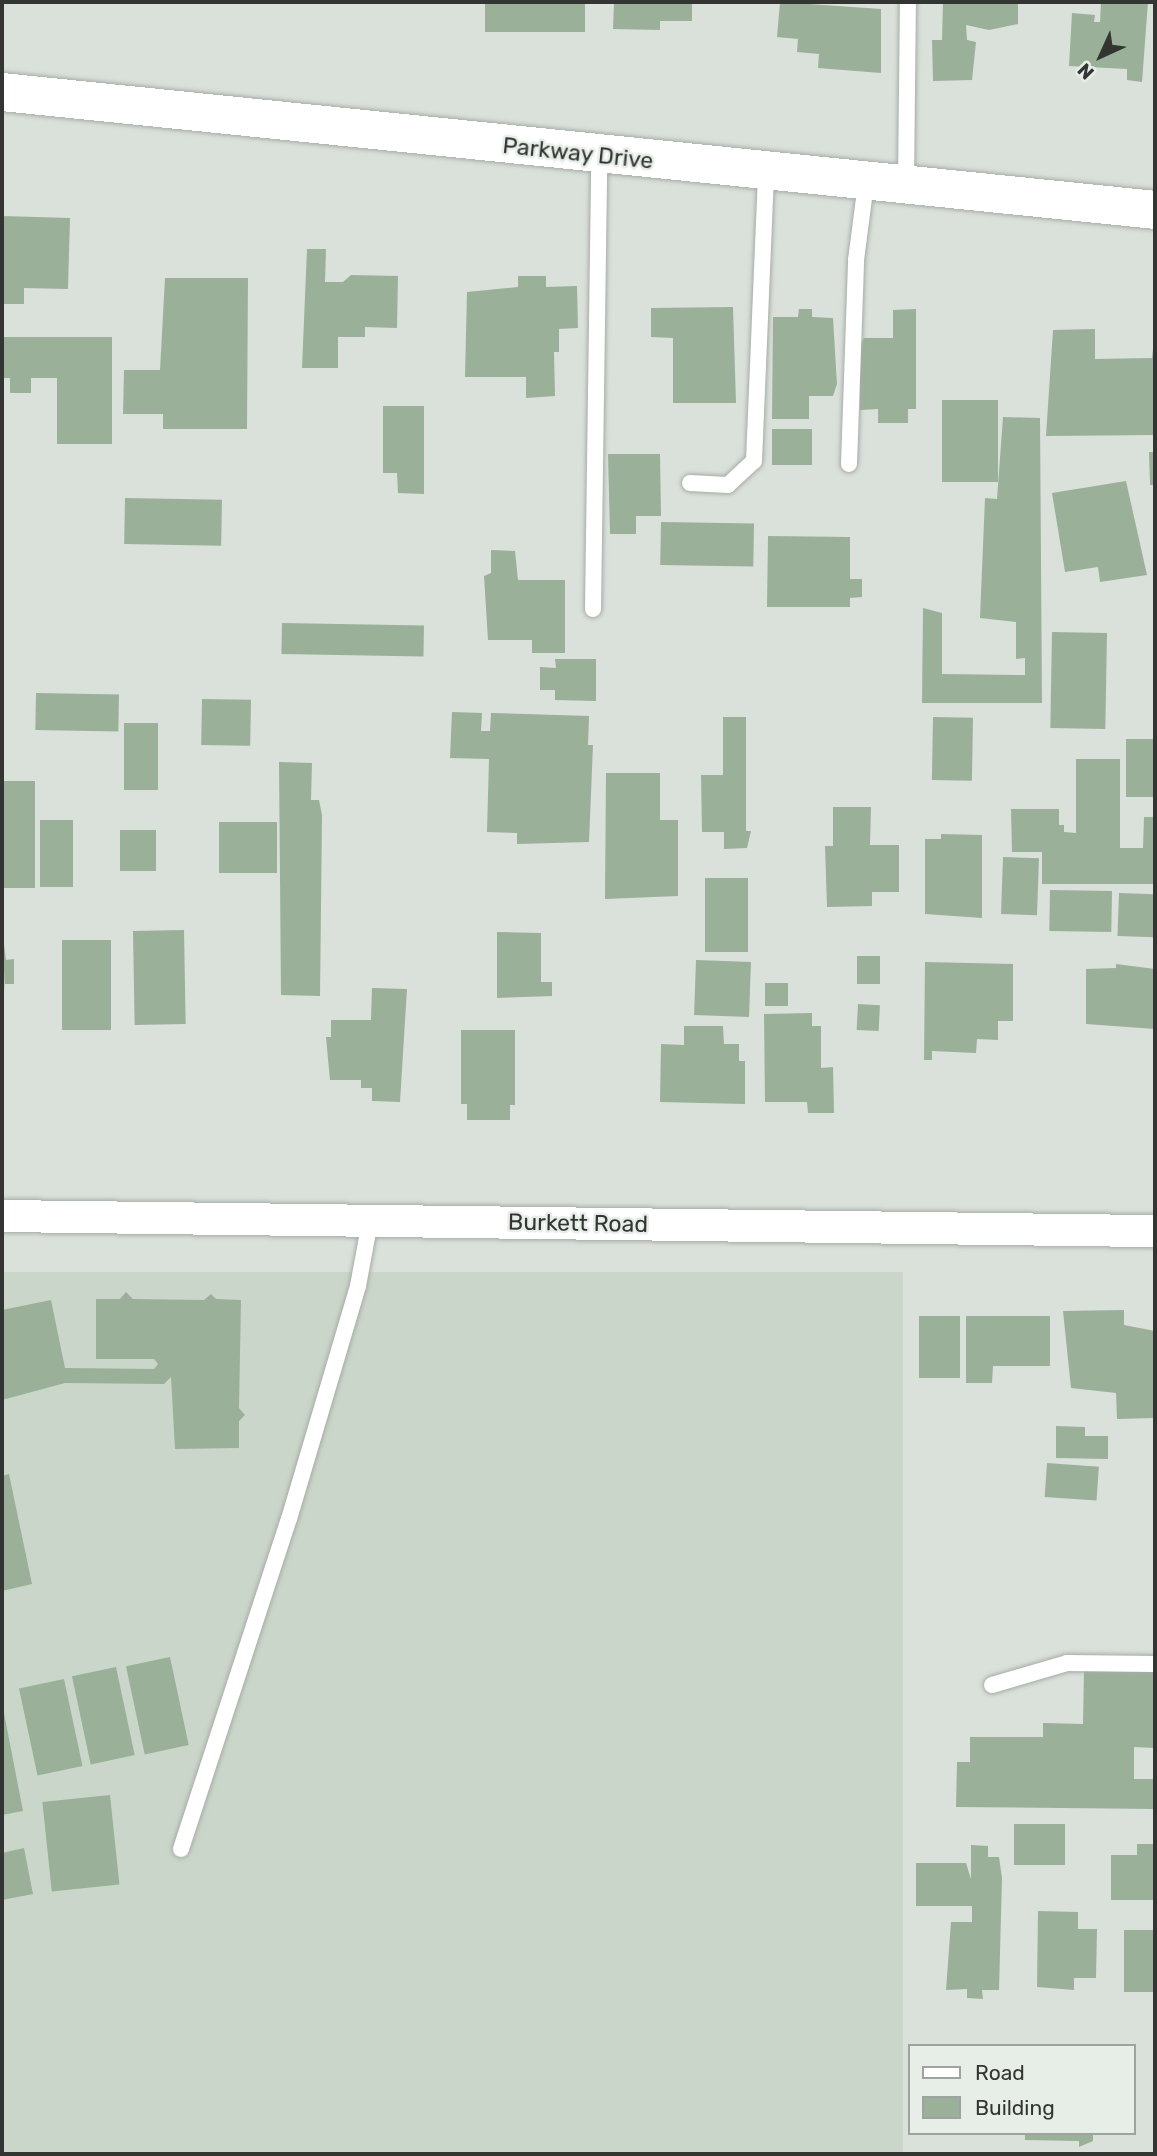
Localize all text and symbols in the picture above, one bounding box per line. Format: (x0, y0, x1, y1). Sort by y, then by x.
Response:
north arrow (1066, 21, 1136, 91)
text: N (1073, 58, 1099, 84)
street label: Parkway Drive (501, 131, 655, 175)
street label: Burkett Road (508, 1208, 648, 1238)
legend (908, 2044, 1136, 2135)
text: Road (975, 2060, 1025, 2085)
text: Building (975, 2095, 1055, 2120)

